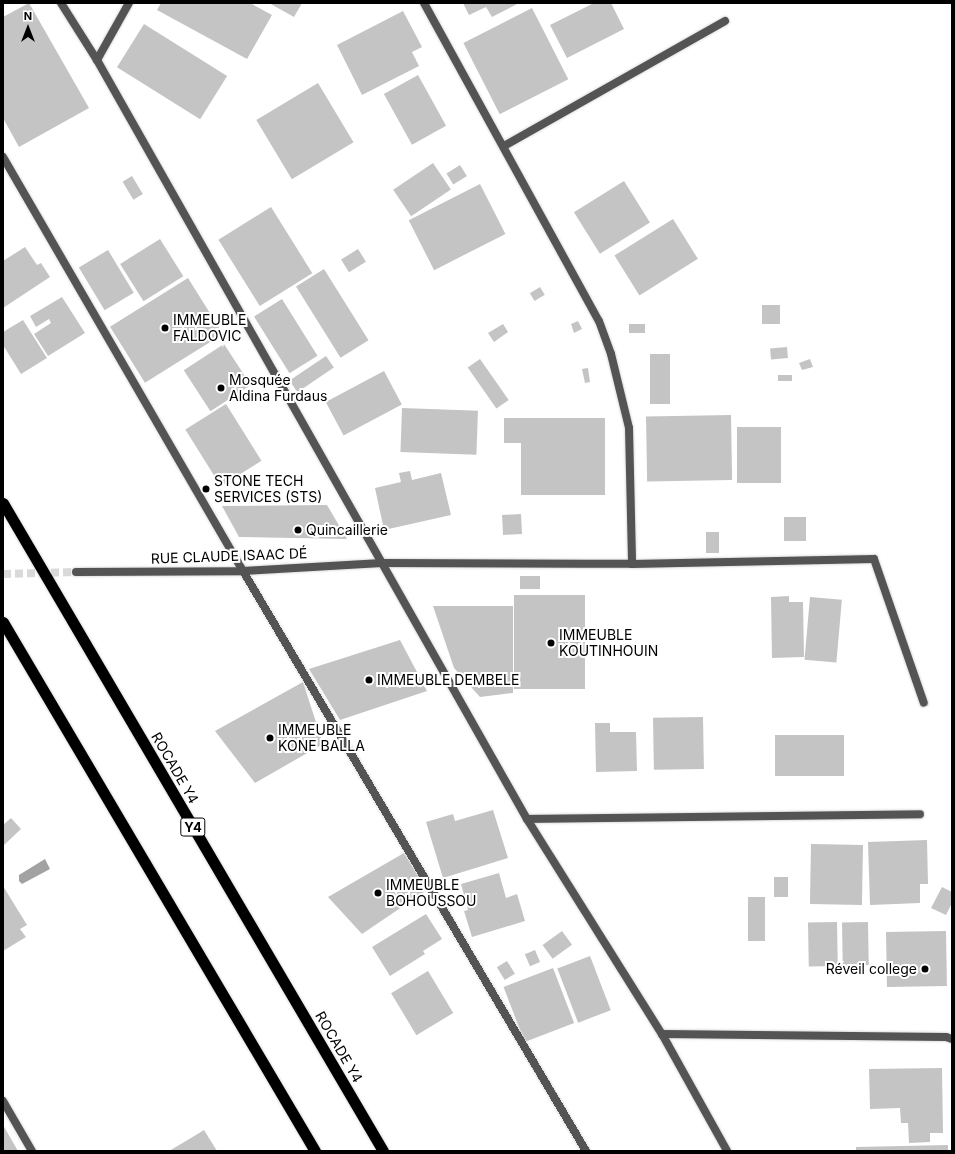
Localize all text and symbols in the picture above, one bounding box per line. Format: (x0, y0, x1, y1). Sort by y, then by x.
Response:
north arrow (8, 8, 48, 48)
text: N (24, 9, 32, 23)
place label: IMMEUBLE FALDOVIC (173, 312, 246, 344)
marker: IMMEUBLE FALDOVIC (160, 323, 170, 333)
place label: Mosquée Aldina Furdaus (229, 372, 327, 404)
marker: Mosquée Aldina Furdaus (216, 383, 226, 393)
place label: STONE TECH SERVICES (STS) (214, 473, 322, 506)
marker: STONE TECH SERVICES (STS) (201, 484, 211, 494)
place label: Quincaillerie (306, 522, 388, 538)
marker: Quincaillerie (293, 525, 303, 535)
street label: RUE CLAUDE ISAAC DÉ (150, 545, 308, 567)
place label: IMMEUBLE KOUTINHOUIN (559, 627, 658, 660)
marker: IMMEUBLE KOUTINHOUIN (546, 638, 556, 648)
place label: IMMEUBLE DEMBELE (377, 672, 519, 688)
marker: IMMEUBLE DEMBELE (364, 675, 374, 685)
place label: IMMEUBLE KONE BALLA (278, 722, 365, 754)
street label: ROCADE Y4 (148, 729, 202, 807)
marker: IMMEUBLE KONE BALLA (265, 733, 275, 743)
road number: Y4 (180, 816, 206, 838)
place label: IMMEUBLE BOHOUSSOU (386, 877, 476, 910)
marker: IMMEUBLE BOHOUSSOU (373, 888, 383, 898)
place label: Réveil college (826, 961, 917, 977)
marker: Réveil college (920, 964, 930, 974)
street label: ROCADE Y4 (312, 1008, 366, 1086)

